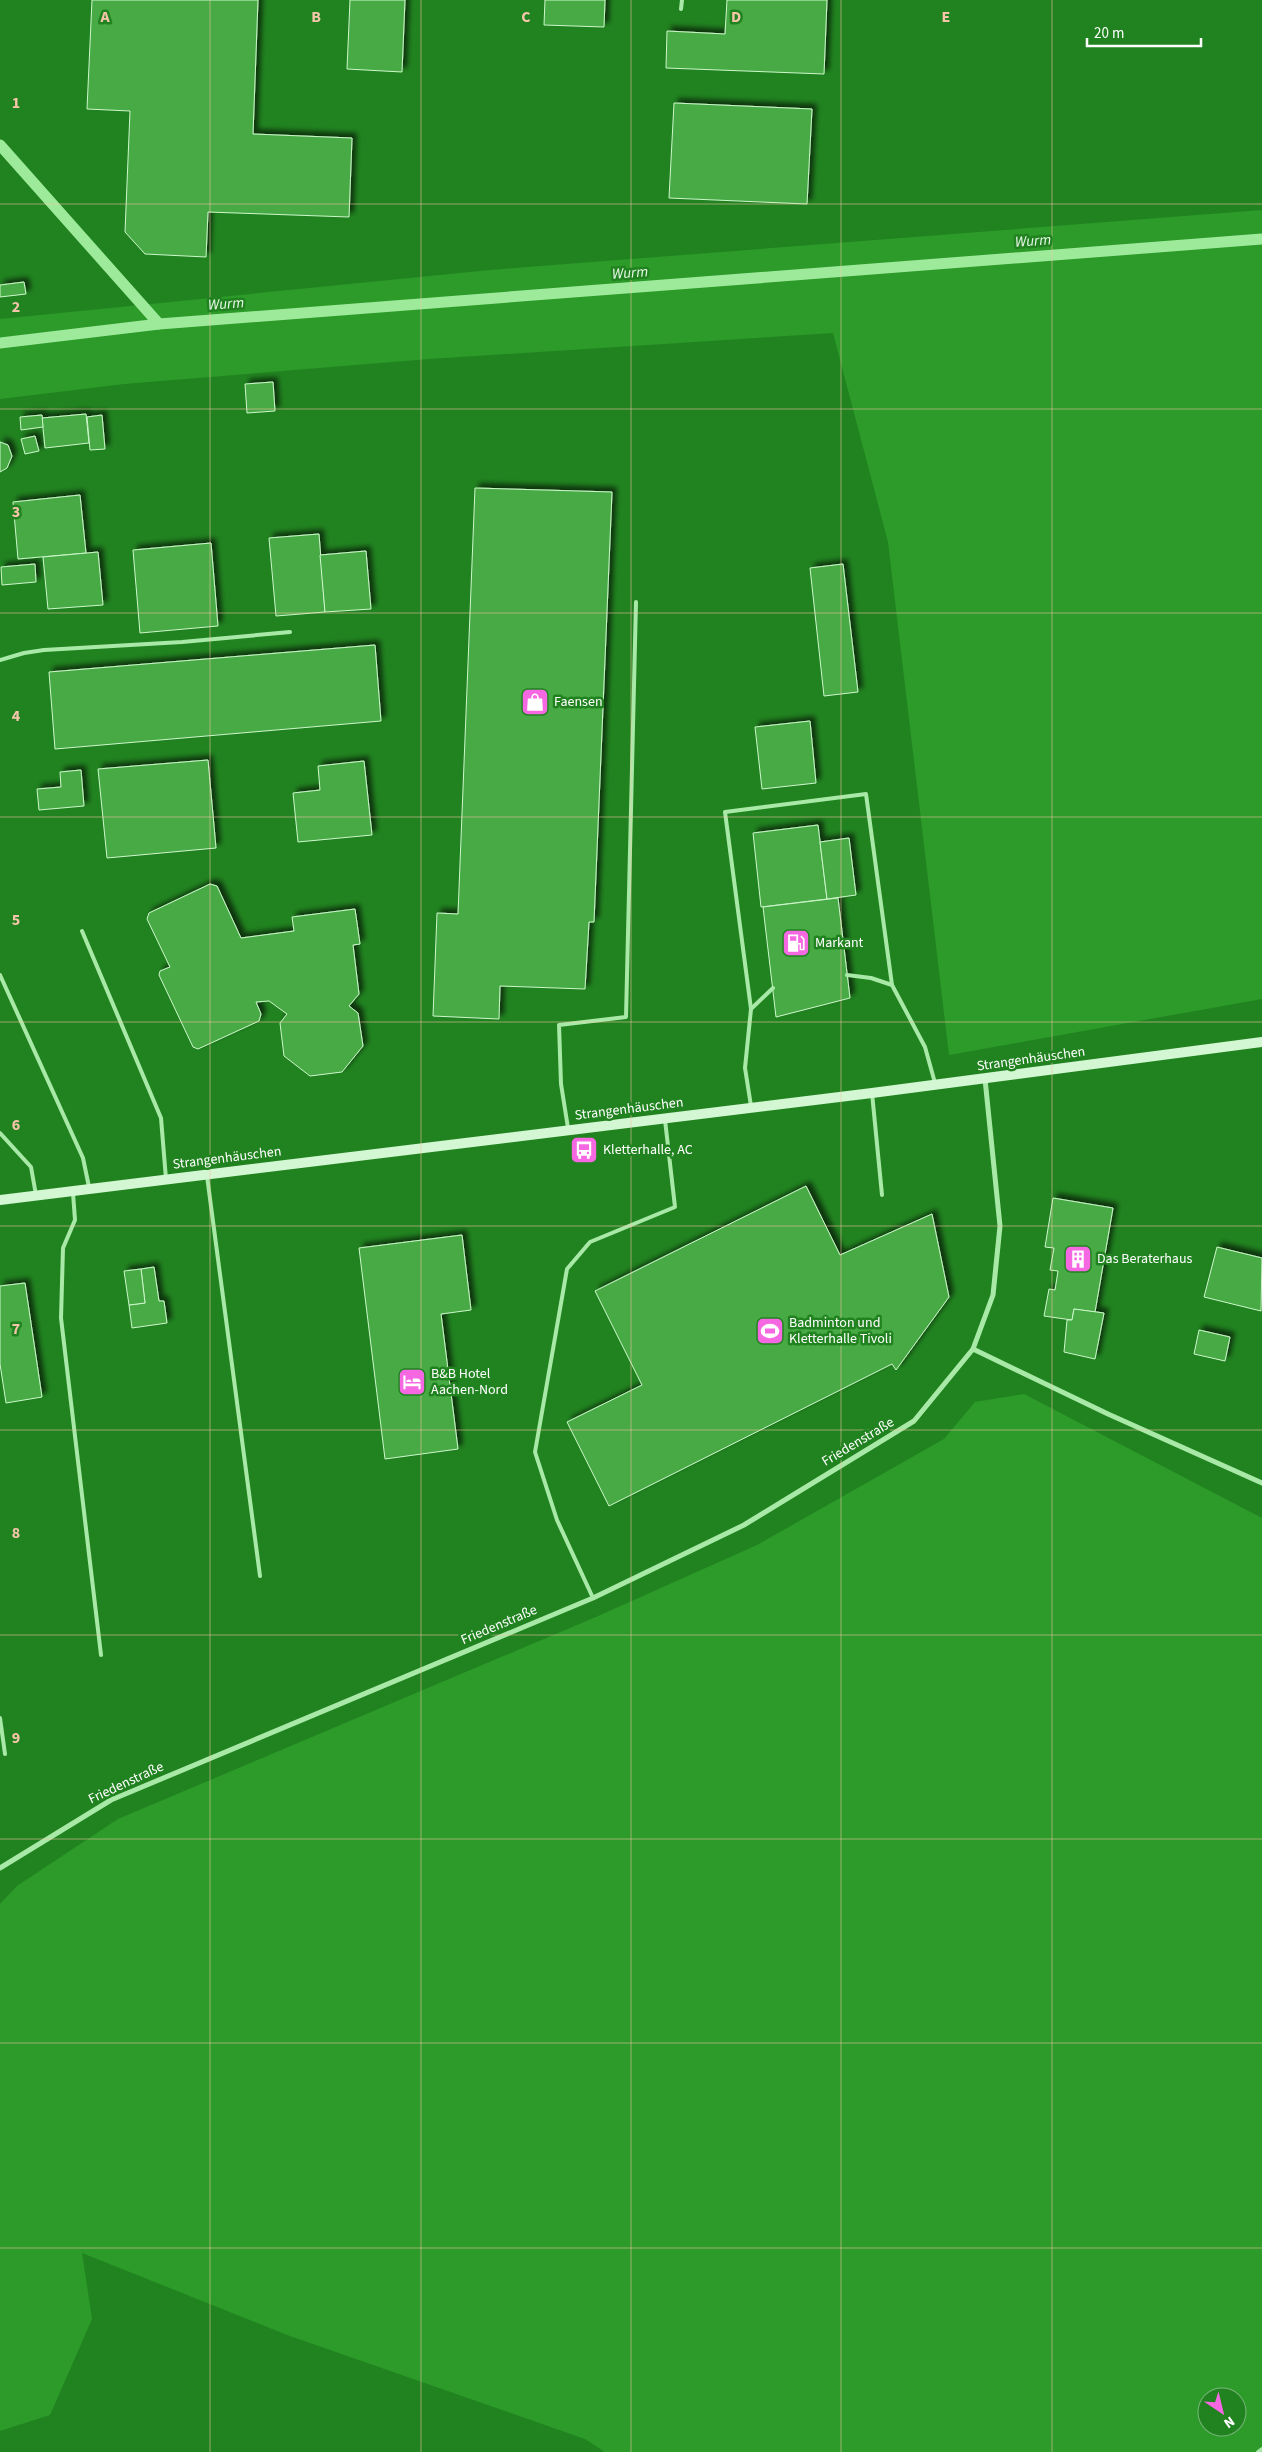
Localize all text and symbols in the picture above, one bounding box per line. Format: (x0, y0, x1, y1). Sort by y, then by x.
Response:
text: A (99, 6, 110, 28)
text: B (311, 6, 321, 28)
text: C (521, 6, 531, 28)
text: D (731, 6, 741, 28)
text: E (942, 6, 950, 28)
scale bar (1087, 15, 1201, 47)
text: 20 m (1094, 23, 1124, 44)
text: 1 (12, 92, 20, 114)
water label: Wurm (1014, 229, 1052, 253)
water label: Wurm (611, 261, 649, 285)
water label: Wurm (207, 292, 245, 316)
text: 2 (12, 296, 20, 318)
text: 3 (12, 501, 20, 523)
shop icon: Faensen (520, 687, 550, 717)
place label: Faensen (554, 692, 603, 712)
text: 4 (12, 705, 21, 727)
text: 5 (12, 909, 20, 931)
fuel station icon: Markant (781, 928, 811, 958)
place label: Markant (815, 933, 864, 953)
street label: Strangenhäuschen (975, 1041, 1087, 1077)
street label: Strangenhäuschen (574, 1092, 684, 1126)
text: 6 (12, 1114, 20, 1136)
bus stop icon: Kletterhalle, AC (569, 1135, 599, 1165)
place label: Kletterhalle, AC (603, 1140, 693, 1160)
street label: Strangenhäuschen (172, 1141, 282, 1175)
building icon: Das Beraterhaus (1063, 1244, 1093, 1274)
place label: Das Beraterhaus (1097, 1249, 1193, 1269)
place label: Badminton und Kletterhalle Tivoli (789, 1313, 892, 1349)
sports icon: Badminton und Kletterhalle Tivoli (755, 1316, 785, 1346)
text: 7 (12, 1318, 20, 1340)
place label: B&B Hotel Aachen-Nord (431, 1364, 508, 1400)
hotel icon: B&B Hotel Aachen-Nord (397, 1367, 427, 1397)
street label: Friedenstraße (818, 1413, 898, 1471)
text: 8 (12, 1522, 20, 1544)
street label: Friedenstraße (458, 1600, 540, 1650)
text: 9 (12, 1727, 20, 1749)
street label: Friedenstraße (85, 1757, 167, 1809)
north arrow (1197, 2387, 1247, 2437)
text: N (1219, 2411, 1238, 2433)

